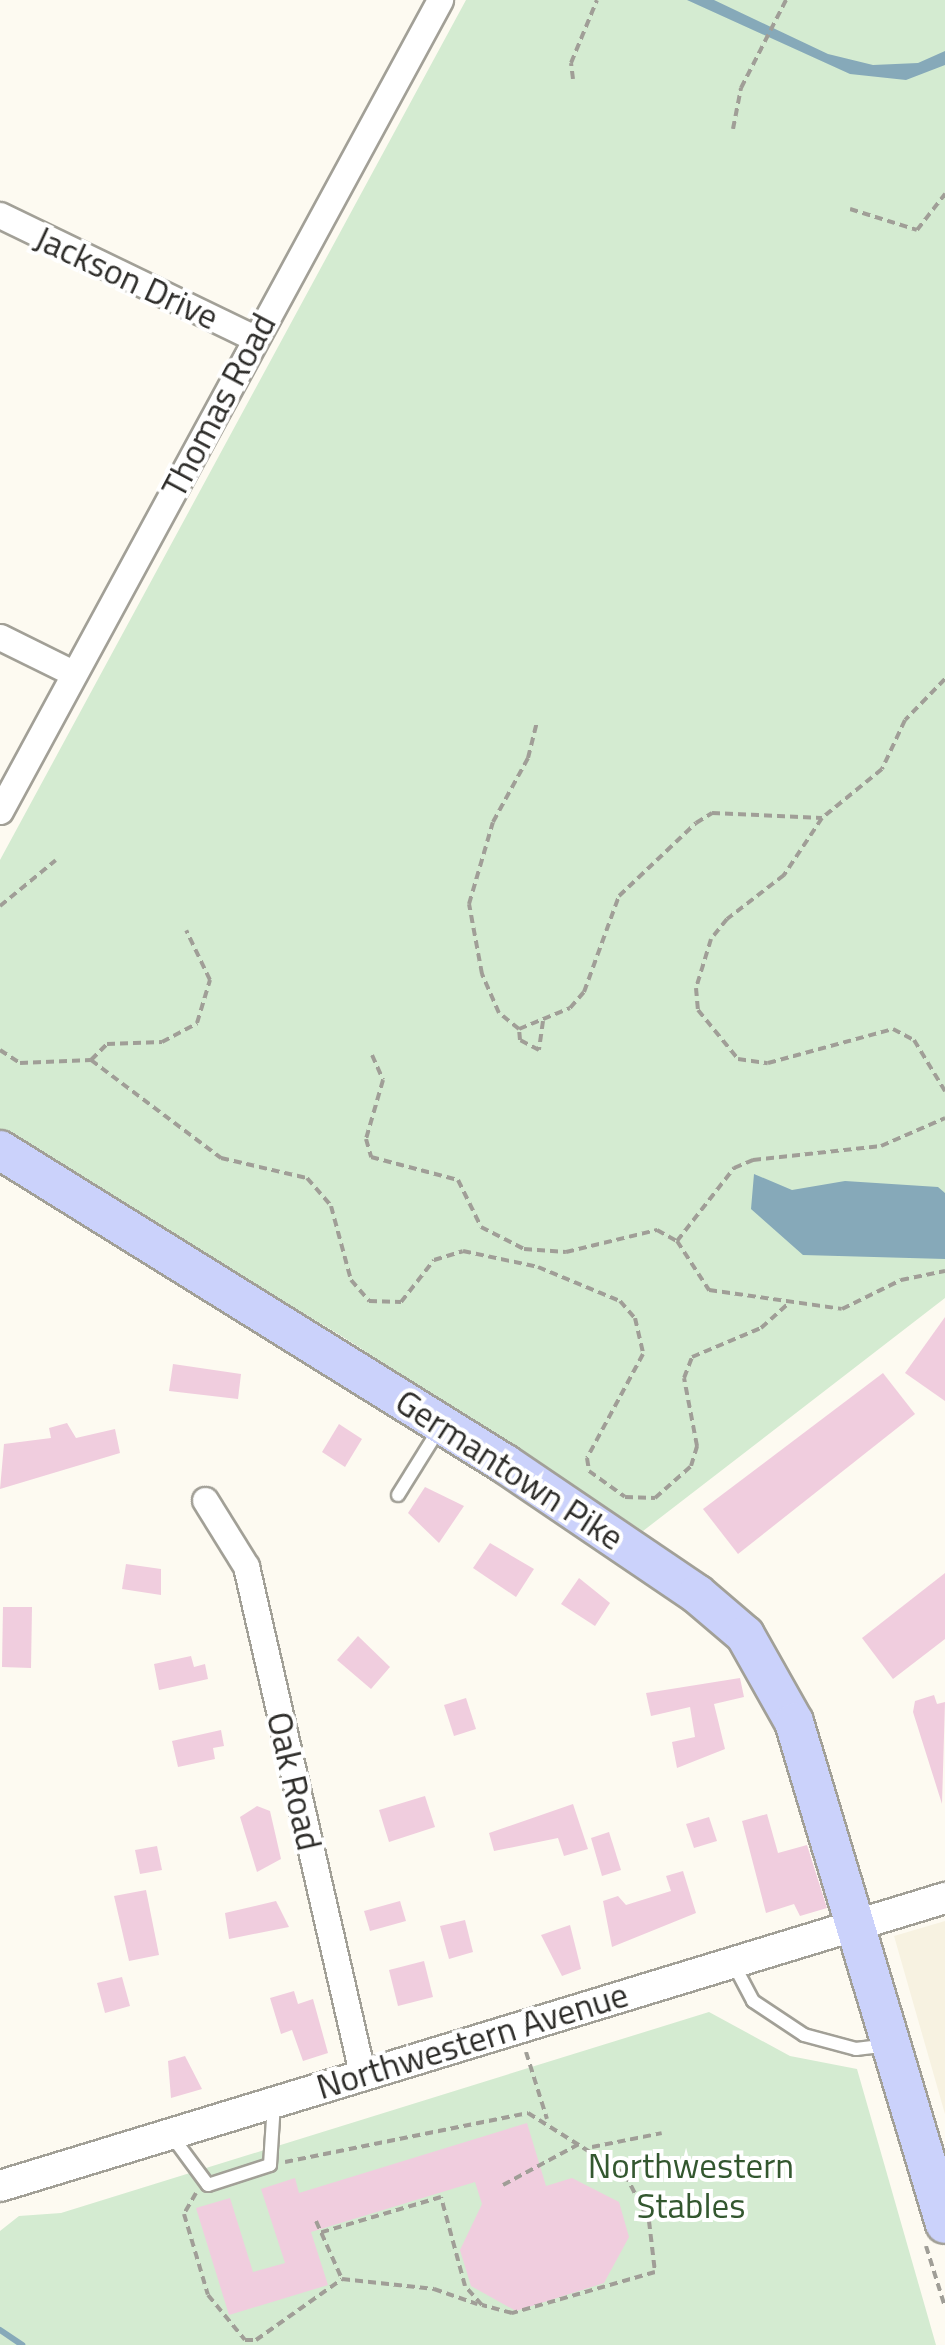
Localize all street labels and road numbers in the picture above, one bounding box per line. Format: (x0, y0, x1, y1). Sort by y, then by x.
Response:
street label: Jackson Drive (29, 216, 225, 338)
street label: Thomas Road (152, 306, 284, 504)
street label: Germantown Pike (388, 1380, 632, 1558)
street label: Oak Road (259, 1708, 331, 1854)
street label: Northwestern Avenue (311, 1973, 633, 2107)

